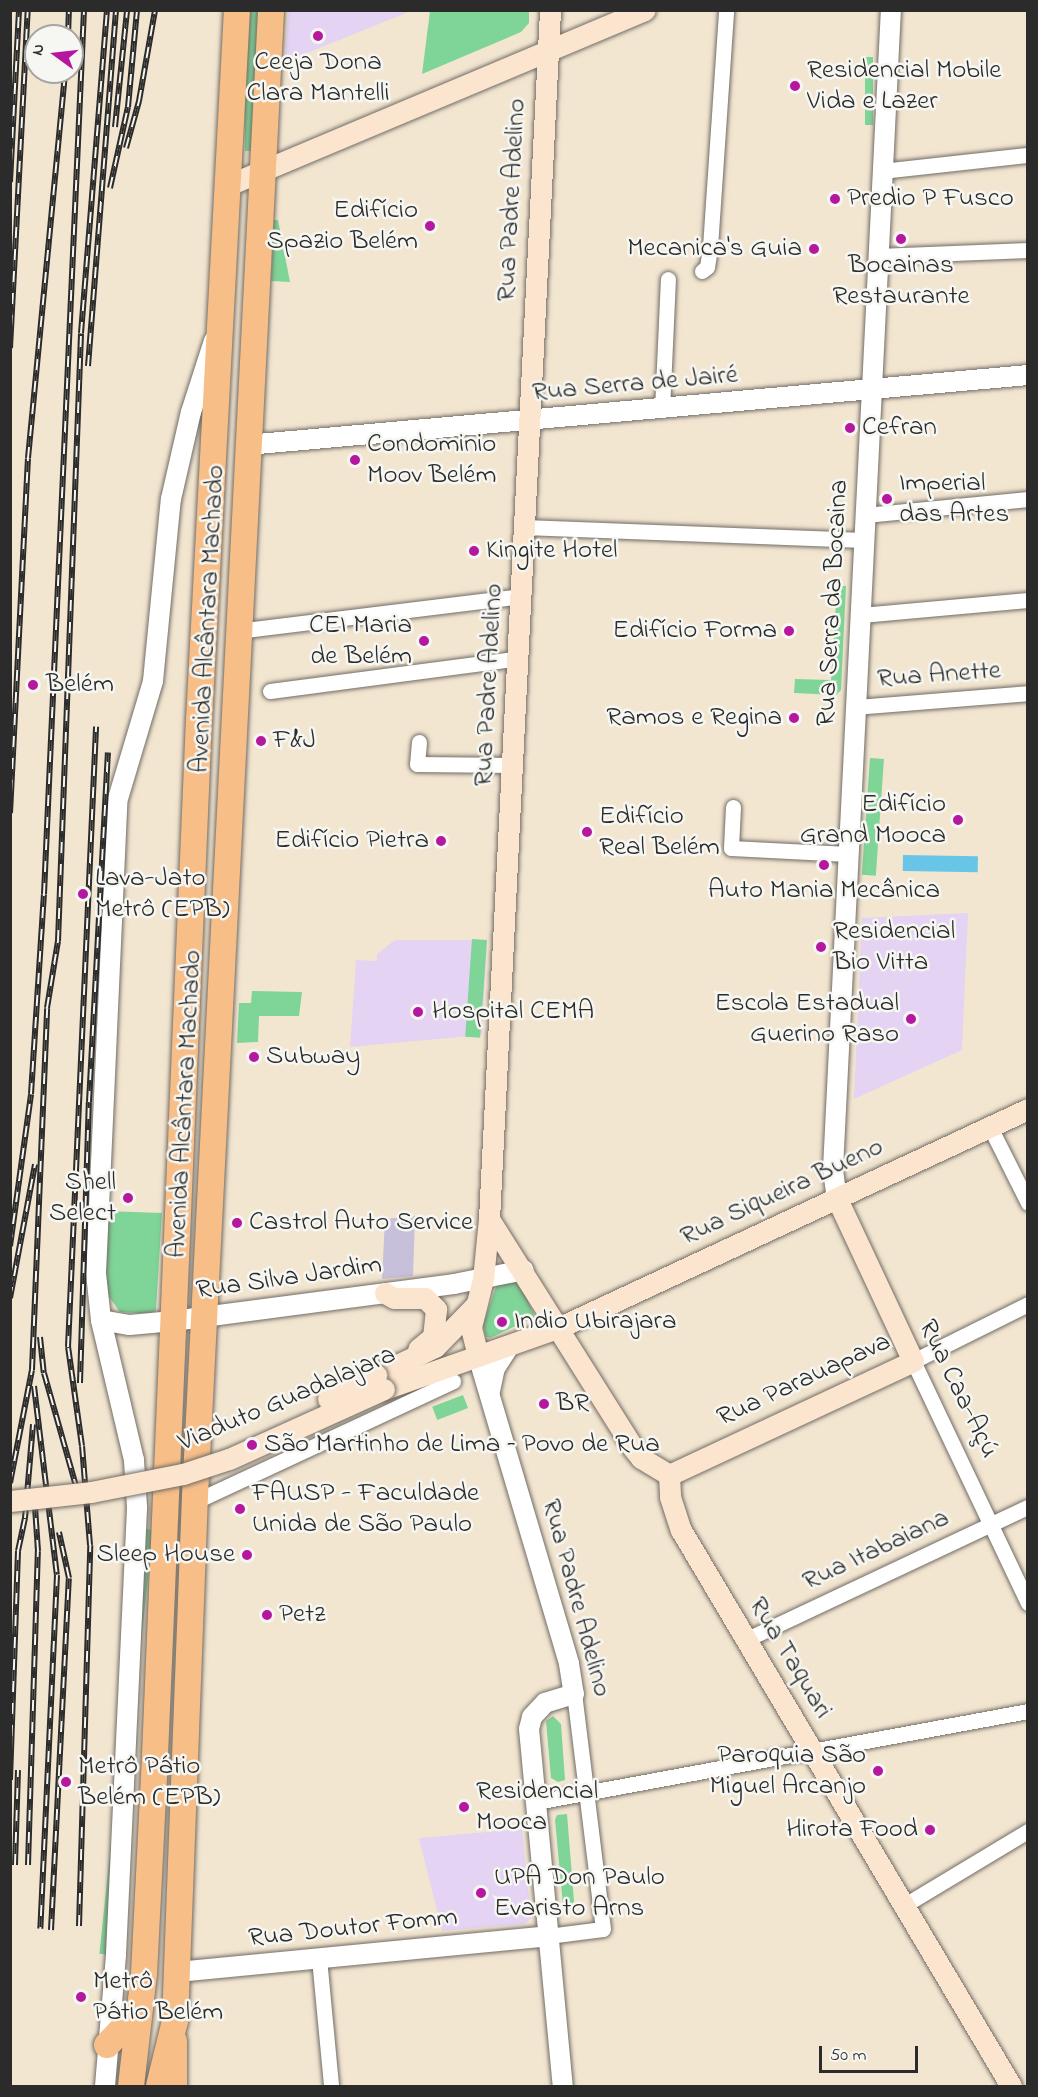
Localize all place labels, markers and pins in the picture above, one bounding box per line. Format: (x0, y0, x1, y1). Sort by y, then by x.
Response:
marker: Ceeja Dona Clara Mantelli (311, 29, 325, 43)
place label: Ceeja Dona Clara Mantelli (246, 46, 390, 109)
place label: Residencial Mobile Vida e Lazer (807, 54, 1001, 117)
marker: Residencial Mobile Vida e Lazer (788, 79, 802, 93)
place label: Predio P Fusco (847, 183, 1014, 215)
marker: Predio P Fusco (828, 192, 842, 206)
place label: Edifício Spazio Belém (267, 194, 418, 257)
marker: Edifício Spazio Belém (423, 219, 437, 233)
marker: Bocainas Restaurante (894, 232, 908, 246)
place label: Mecanica's Guia (627, 233, 802, 265)
marker: Mecanica's Guia (807, 242, 821, 256)
place label: Bocainas Restaurante (832, 249, 970, 312)
place label: Cefran (862, 412, 937, 444)
marker: Cefran (843, 421, 857, 435)
place label: Condominio Moov Belém (367, 428, 496, 491)
marker: Condominio Moov Belém (348, 453, 362, 467)
place label: Imperial das Artes (899, 467, 1009, 530)
marker: Imperial das Artes (880, 492, 894, 506)
place label: Kingite Hotel (486, 535, 618, 567)
marker: Kingite Hotel (467, 544, 481, 558)
place label: CEI Maria de Belém (309, 609, 412, 672)
place label: Edifício Forma (613, 615, 777, 647)
marker: Edifício Forma (782, 624, 796, 638)
marker: CEI Maria de Belém (417, 634, 431, 648)
place label: Belém (46, 669, 114, 701)
marker: Belém (24, 676, 42, 694)
place label: Ramos e Regina (606, 702, 782, 734)
marker: Ramos e Regina (787, 711, 801, 725)
place label: F&J (273, 725, 316, 757)
marker: F&J (254, 734, 268, 748)
place label: Edifício Grand Mooca (800, 788, 946, 851)
place label: Edifício Real Belém (599, 800, 720, 863)
marker: Edifício Grand Mooca (951, 813, 965, 827)
place label: Edifício Pietra (275, 825, 429, 857)
marker: Edifício Real Belém (580, 825, 594, 839)
marker: Edifício Pietra (434, 834, 448, 848)
marker: Auto Mania Mecânica (817, 858, 831, 872)
place label: Lava-Jato Metrô (EPB) (95, 862, 230, 925)
place label: Auto Mania Mecânica (708, 875, 940, 907)
marker: Lava-Jato Metrô (EPB) (76, 887, 90, 901)
place label: Residencial Bio Vitta (833, 915, 955, 978)
marker: Residencial Bio Vitta (814, 940, 828, 954)
place label: Escola Estadual Guerino Raso (714, 987, 899, 1050)
place label: Hospital CEMA (432, 996, 594, 1028)
marker: Hospital CEMA (409, 1003, 427, 1021)
marker: Escola Estadual Guerino Raso (904, 1012, 918, 1026)
place label: Subway (266, 1041, 360, 1073)
marker: Subway (247, 1050, 261, 1064)
place label: Shell Select (49, 1166, 116, 1229)
marker: Shell Select (121, 1191, 135, 1205)
place label: Castrol Auto Service (249, 1207, 473, 1239)
marker: Castrol Auto Service (230, 1216, 244, 1230)
place label: Indio Ubirajara (514, 1306, 677, 1338)
marker: Indio Ubirajara (495, 1315, 509, 1329)
place label: BR (556, 1388, 589, 1420)
marker: BR (537, 1397, 551, 1411)
place label: São Martinho de Lima – Povo de Rua (264, 1429, 660, 1461)
marker: São Martinho de Lima – Povo de Rua (245, 1438, 259, 1452)
place label: FAUSP - Faculdade Unida de São Paulo (252, 1477, 479, 1540)
marker: FAUSP - Faculdade Unida de São Paulo (233, 1502, 247, 1516)
place label: Sleep House (97, 1539, 235, 1571)
marker: Sleep House (240, 1548, 254, 1562)
place label: Petz (279, 1599, 325, 1631)
marker: Petz (260, 1608, 274, 1622)
place label: Paroquia São Miguel Arcanjo (710, 1739, 866, 1802)
place label: Metrô Pátio Belém (EPB) (78, 1750, 220, 1813)
marker: Paroquia São Miguel Arcanjo (871, 1764, 885, 1778)
marker: Metrô Pátio Belém (EPB) (59, 1775, 73, 1789)
place label: Residencial Mooca (476, 1775, 598, 1838)
marker: Residencial Mooca (457, 1800, 471, 1814)
place label: Hirota Food (786, 1814, 918, 1846)
marker: Hirota Food (923, 1823, 937, 1837)
place label: UPA Don Paulo Evaristo Arns (494, 1861, 665, 1924)
marker: UPA Don Paulo Evaristo Arns (472, 1884, 490, 1902)
place label: Metrô Pátio Belém (93, 1965, 223, 2028)
marker: Metrô Pátio Belém (74, 1990, 88, 2004)

